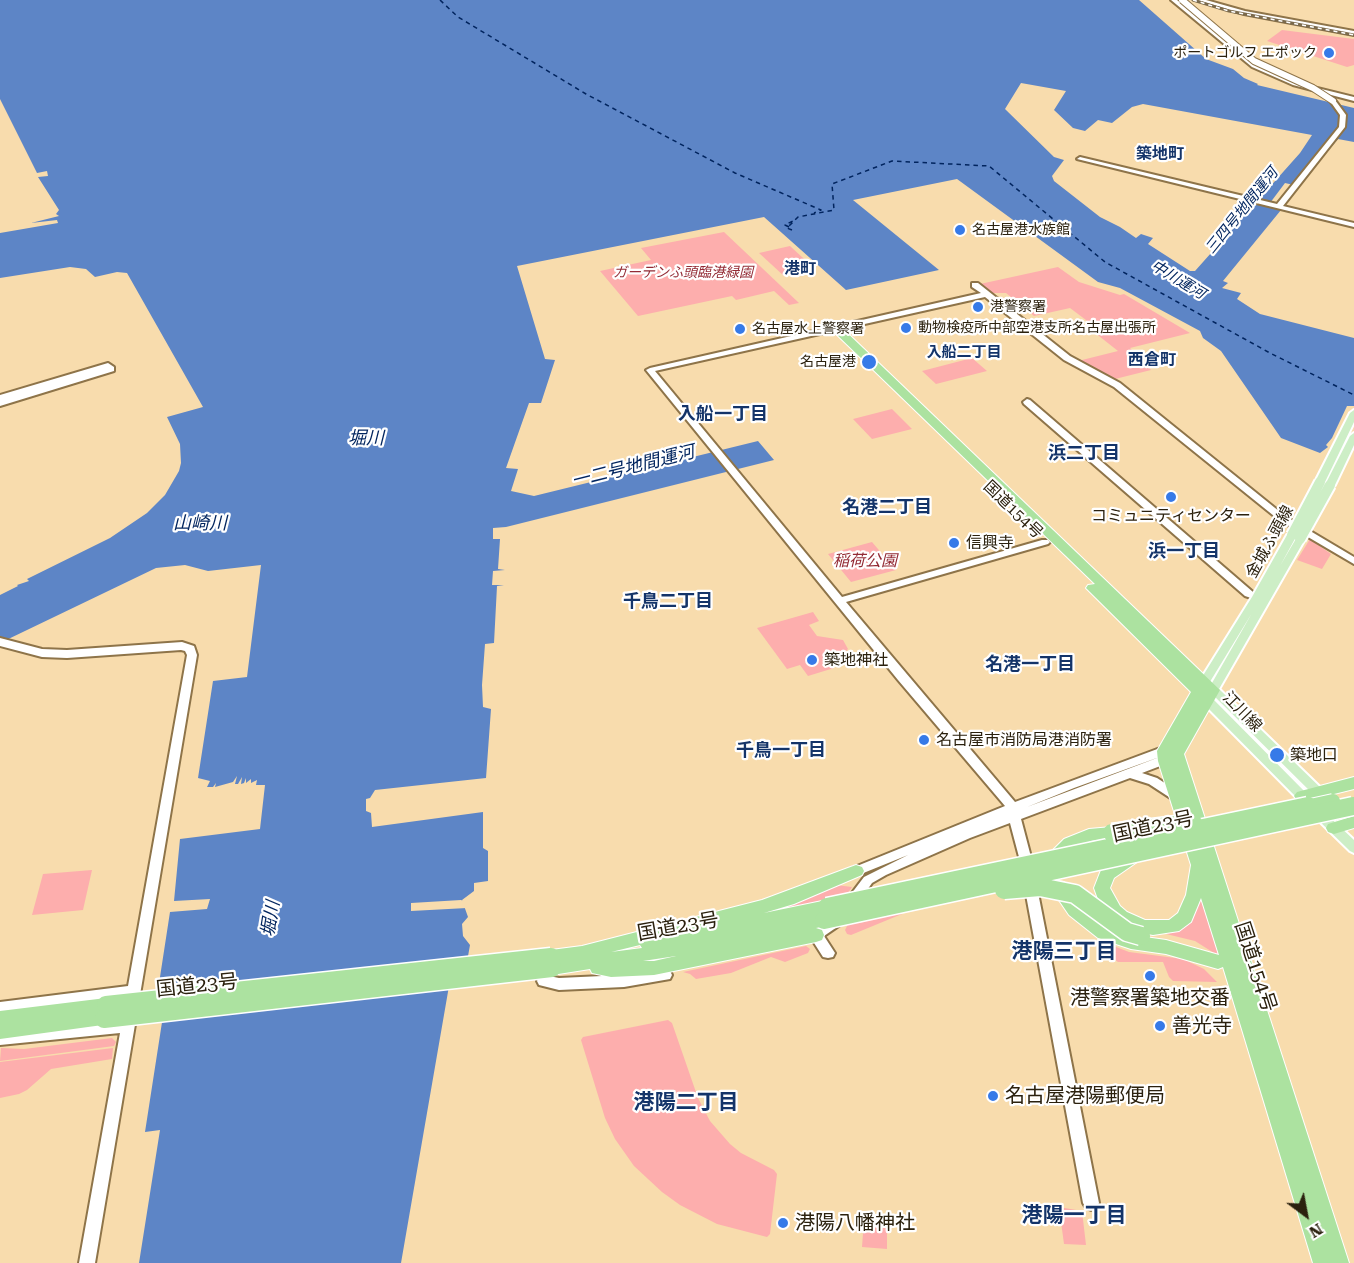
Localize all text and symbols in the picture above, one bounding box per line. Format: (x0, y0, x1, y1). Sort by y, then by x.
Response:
place label: ポートゴルフ エポック (1173, 45, 1317, 61)
marker: ポートゴルフ エポック (1322, 46, 1336, 60)
district label: 築地町 (1136, 144, 1184, 164)
water label: 三四号地間運河 (1202, 165, 1282, 257)
place label: 名古屋港水族館 (972, 222, 1070, 238)
marker: 名古屋港水族館 (953, 223, 967, 237)
water label: 中川運河 (1148, 257, 1208, 303)
district label: 港町 (784, 259, 816, 279)
park label: ガーデンふ頭臨港緑園 (613, 265, 753, 281)
place label: 港警察署 (990, 299, 1046, 315)
marker: 港警察署 (971, 300, 985, 314)
place label: 動物検疫所中部空港支所名古屋出張所 (918, 320, 1156, 336)
place label: 名古屋水上警察署 (752, 321, 864, 337)
marker: 動物検疫所中部空港支所名古屋出張所 (899, 321, 913, 335)
marker: 名古屋水上警察署 (733, 322, 747, 336)
district label: 入船二丁目 (927, 344, 1001, 362)
district label: 西倉町 (1128, 350, 1176, 370)
marker: 名古屋港 (860, 353, 878, 371)
place label: 名古屋港 (800, 354, 856, 370)
district label: 入船一丁目 (678, 404, 768, 426)
water label: 堀川 (348, 428, 384, 450)
water label: 一二号地間運河 (569, 441, 697, 493)
district label: 浜二丁目 (1048, 443, 1120, 465)
street label: 国道154号 (979, 477, 1047, 543)
marker: コミュニティセンター (1164, 490, 1178, 504)
district label: 名港二丁目 (842, 497, 932, 519)
street label: 金城ふ頭線 (1242, 502, 1298, 582)
place label: コミュニティセンター (1091, 506, 1251, 526)
water label: 山崎川 (173, 513, 227, 535)
place label: 信興寺 (966, 533, 1014, 553)
marker: 信興寺 (947, 536, 961, 550)
district label: 浜一丁目 (1148, 541, 1220, 563)
park label: 稲荷公園 (833, 551, 897, 571)
district label: 千鳥二丁目 (623, 591, 713, 613)
place label: 築地神社 (824, 650, 888, 670)
marker: 築地神社 (805, 653, 819, 667)
district label: 名港一丁目 (985, 654, 1075, 676)
street label: 江川線 (1218, 688, 1266, 736)
place label: 名古屋市消防局港消防署 (936, 730, 1112, 750)
marker: 名古屋市消防局港消防署 (917, 733, 931, 747)
district label: 千鳥一丁目 (736, 740, 826, 762)
place label: 築地口 (1290, 745, 1338, 765)
marker: 築地口 (1268, 746, 1286, 764)
street label: 国道23号 (1110, 807, 1196, 847)
water label: 堀川 (258, 900, 284, 938)
street label: 国道23号 (635, 908, 721, 946)
street label: 国道154号 (1229, 919, 1281, 1015)
district label: 港陽三丁目 (1012, 939, 1116, 965)
marker: 港警察署築地交番 (1143, 969, 1157, 983)
street label: 国道23号 (155, 970, 239, 1002)
place label: 港警察署築地交番 (1070, 986, 1230, 1010)
place label: 善光寺 (1172, 1014, 1232, 1038)
marker: 善光寺 (1153, 1019, 1167, 1033)
place label: 名古屋港陽郵便局 (1005, 1084, 1165, 1108)
marker: 名古屋港陽郵便局 (986, 1089, 1000, 1103)
district label: 港陽二丁目 (634, 1090, 738, 1116)
north arrow (1276, 1185, 1336, 1245)
district label: 港陽一丁目 (1022, 1203, 1126, 1229)
place label: 港陽八幡神社 (795, 1211, 915, 1235)
marker: 港陽八幡神社 (776, 1216, 790, 1230)
text: N (1306, 1219, 1326, 1242)

